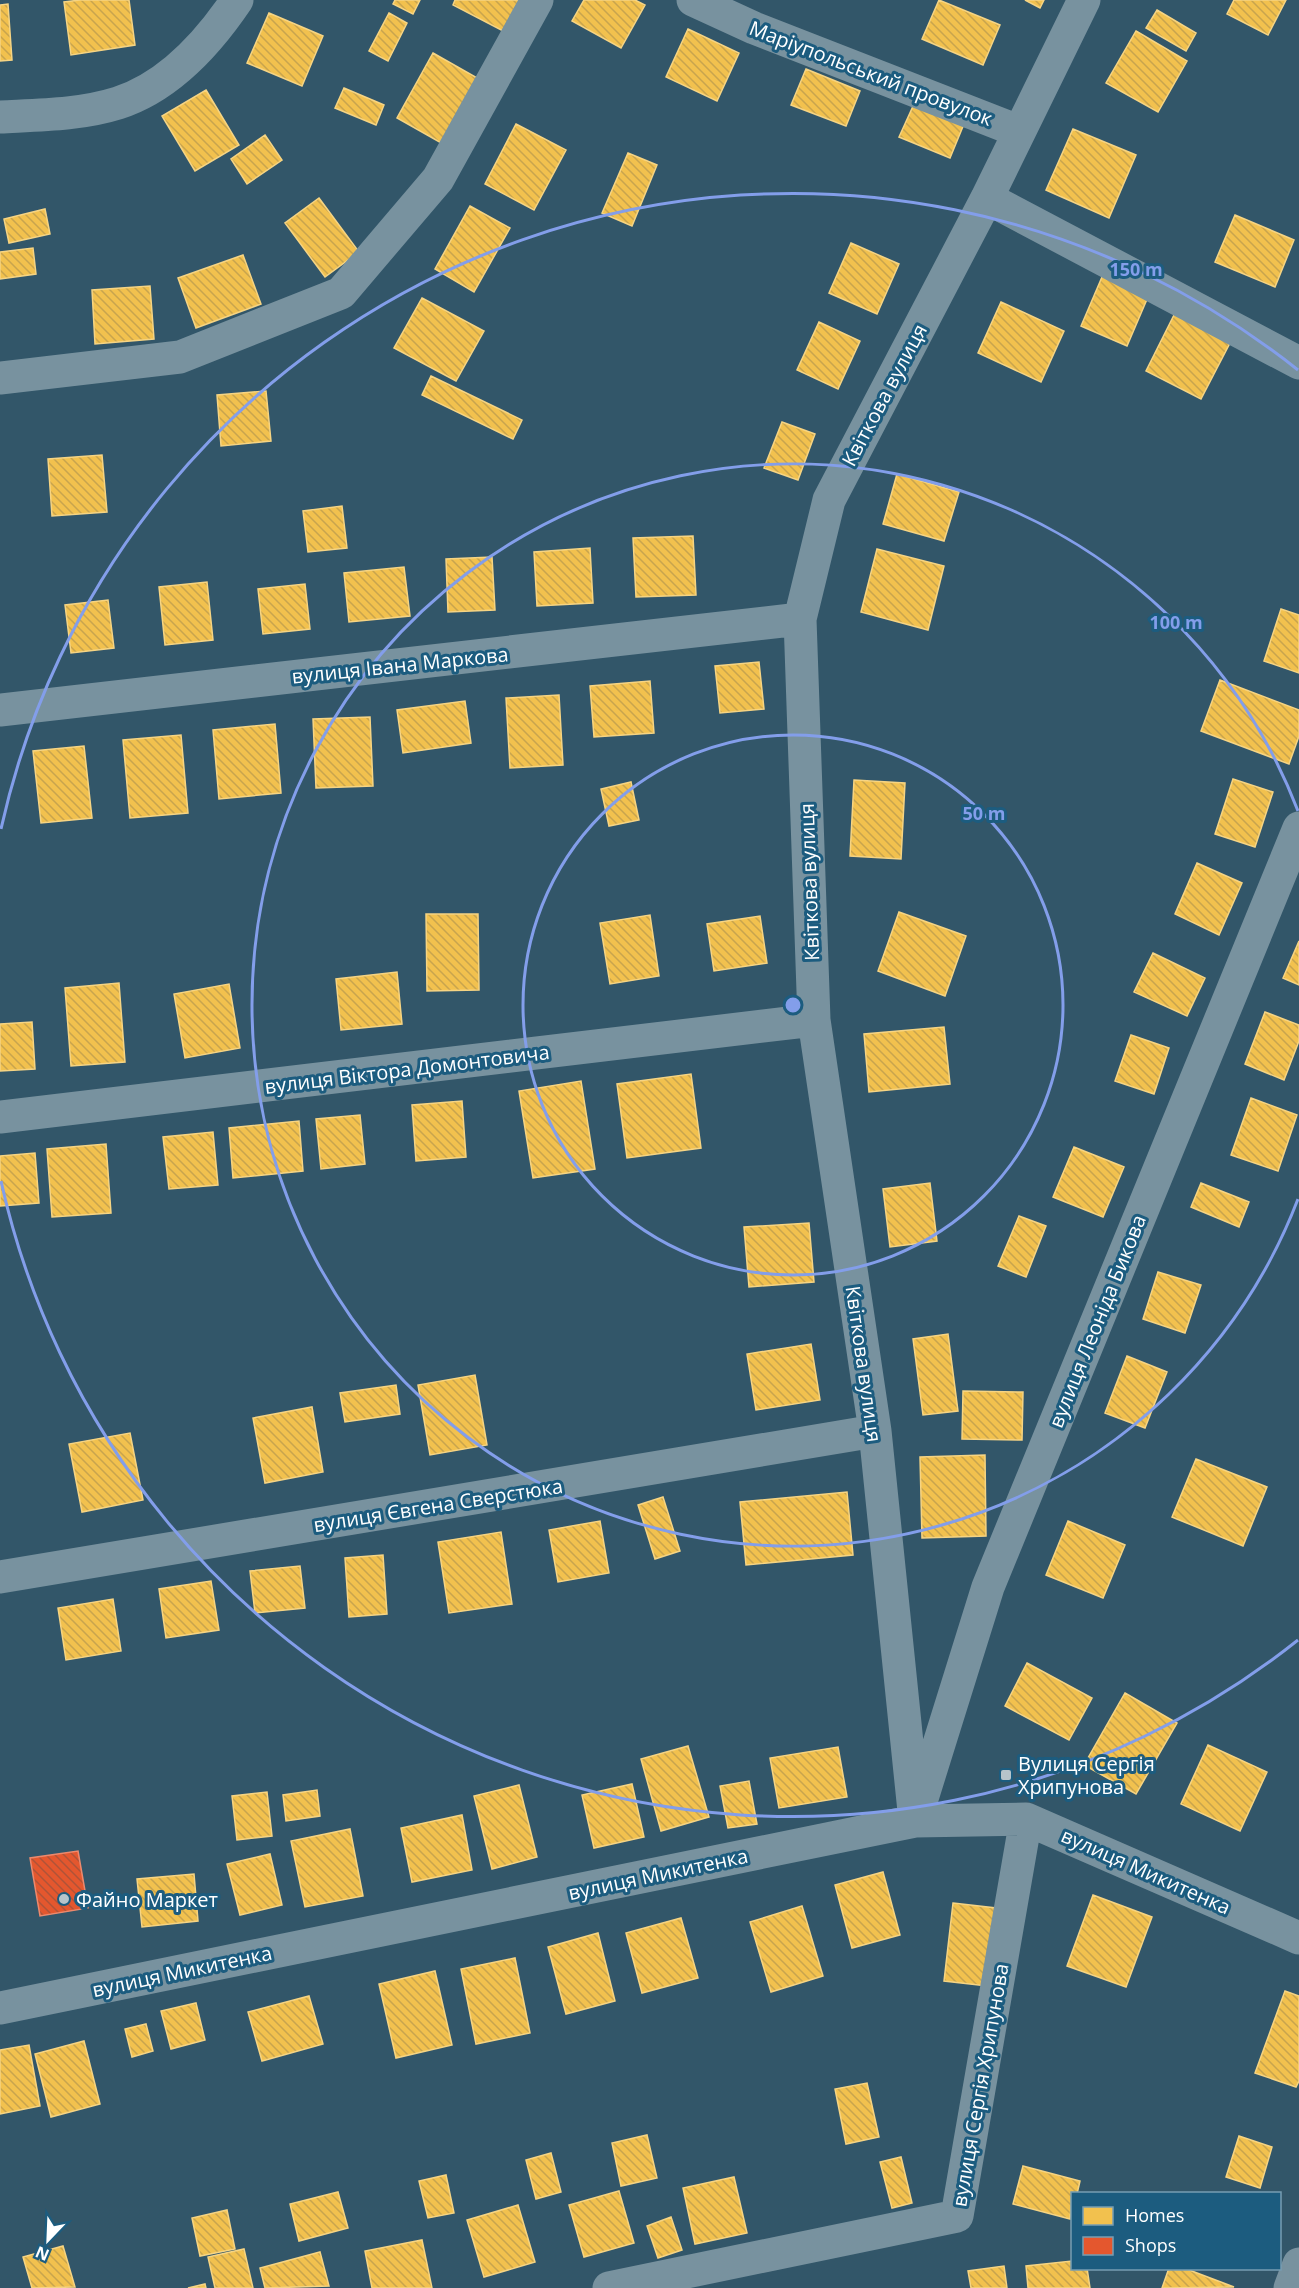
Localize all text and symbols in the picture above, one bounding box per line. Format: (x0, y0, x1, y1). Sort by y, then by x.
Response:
street label: Маріупольський провулок (746, 14, 997, 132)
text: 150 m (1109, 257, 1163, 281)
street label: Квіткова вулиця (835, 319, 933, 471)
text: 100 m (1149, 610, 1203, 634)
street label: вулиця Івана Маркова (290, 640, 510, 690)
text: 50 m (963, 801, 1005, 825)
street label: Квіткова вулиця (793, 803, 825, 961)
centre of rings (783, 995, 803, 1015)
street label: вулиця Віктора Домонтовича (263, 1038, 551, 1100)
street label: вулиця Леоніда Бикова (1042, 1211, 1152, 1431)
street label: Квіткова вулиця (840, 1284, 888, 1444)
street label: вулиця Євгена Сверстюка (311, 1472, 565, 1538)
place label: Вулиця Сергія Хрипунова (1018, 1750, 1155, 1800)
marker: Вулиця Сергія Хрипунова (999, 1768, 1013, 1782)
street label: вулиця Микитенка (1057, 1821, 1235, 1921)
street label: вулиця Микитенка (566, 1842, 750, 1906)
place label: Файно Маркет (76, 1886, 218, 1913)
marker: Файно Маркет (57, 1892, 71, 1906)
street label: вулиця Микитенка (90, 1939, 274, 2003)
street label: вулиця Сергія Хрипунова (945, 1961, 1015, 2209)
legend (1071, 2192, 1281, 2270)
text: Homes (1125, 2203, 1184, 2227)
north arrow (18, 2210, 78, 2270)
text: Shops (1125, 2233, 1176, 2257)
text: N (32, 2241, 52, 2266)

